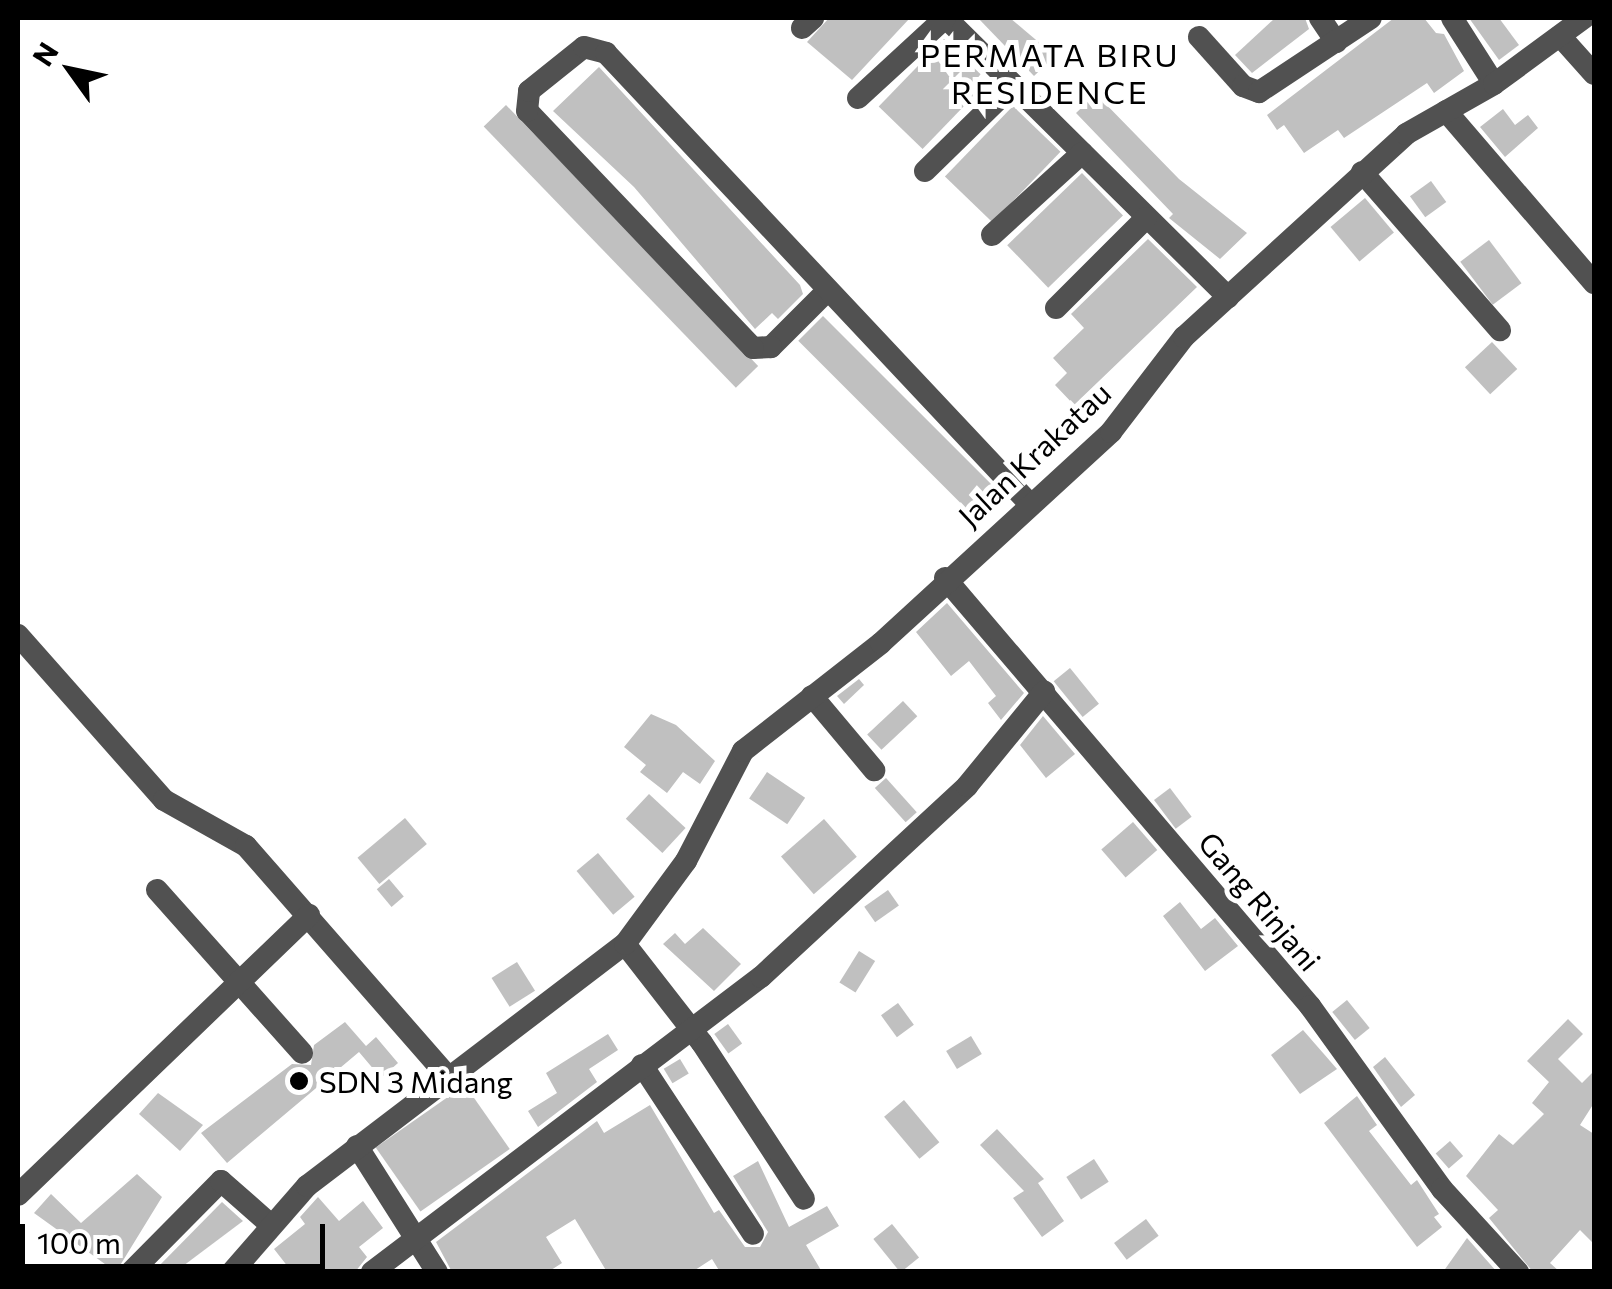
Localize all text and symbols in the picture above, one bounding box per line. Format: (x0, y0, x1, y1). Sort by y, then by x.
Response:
north arrow (20, 20, 120, 120)
text: N (25, 36, 65, 72)
district label: PERMATA BIRU RESIDENCE (920, 36, 1180, 111)
street label: Jalan Krakatau (950, 374, 1118, 534)
street label: Gang Rinjani (1192, 824, 1328, 978)
place label: SDN 3 Midang (319, 1063, 513, 1099)
marker: SDN 3 Midang (288, 1070, 310, 1092)
scale bar (25, 1204, 330, 1266)
text: 100 m (37, 1223, 121, 1260)

